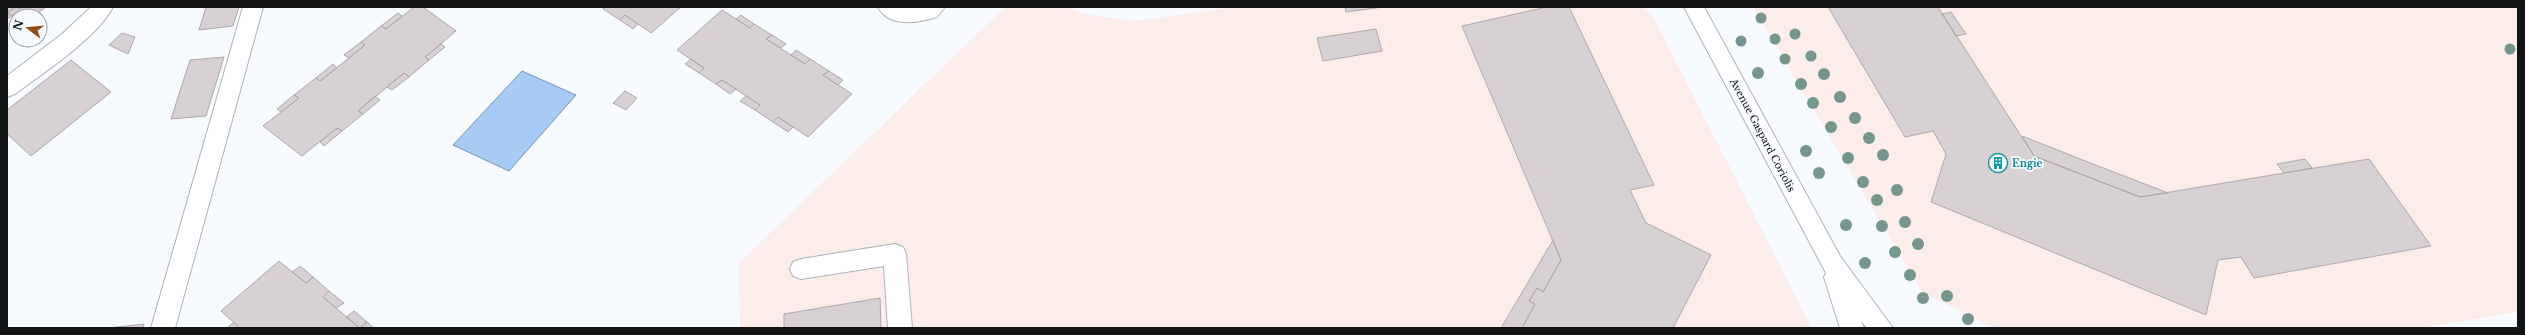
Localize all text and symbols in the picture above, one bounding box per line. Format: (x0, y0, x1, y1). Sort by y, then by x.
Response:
north arrow (8, 8, 48, 48)
text: N (10, 18, 27, 32)
street label: Avenue Gaspard Coriolis (1727, 75, 1798, 195)
building icon: Engie (1987, 152, 2009, 174)
place label: Engie (2012, 157, 2043, 170)

